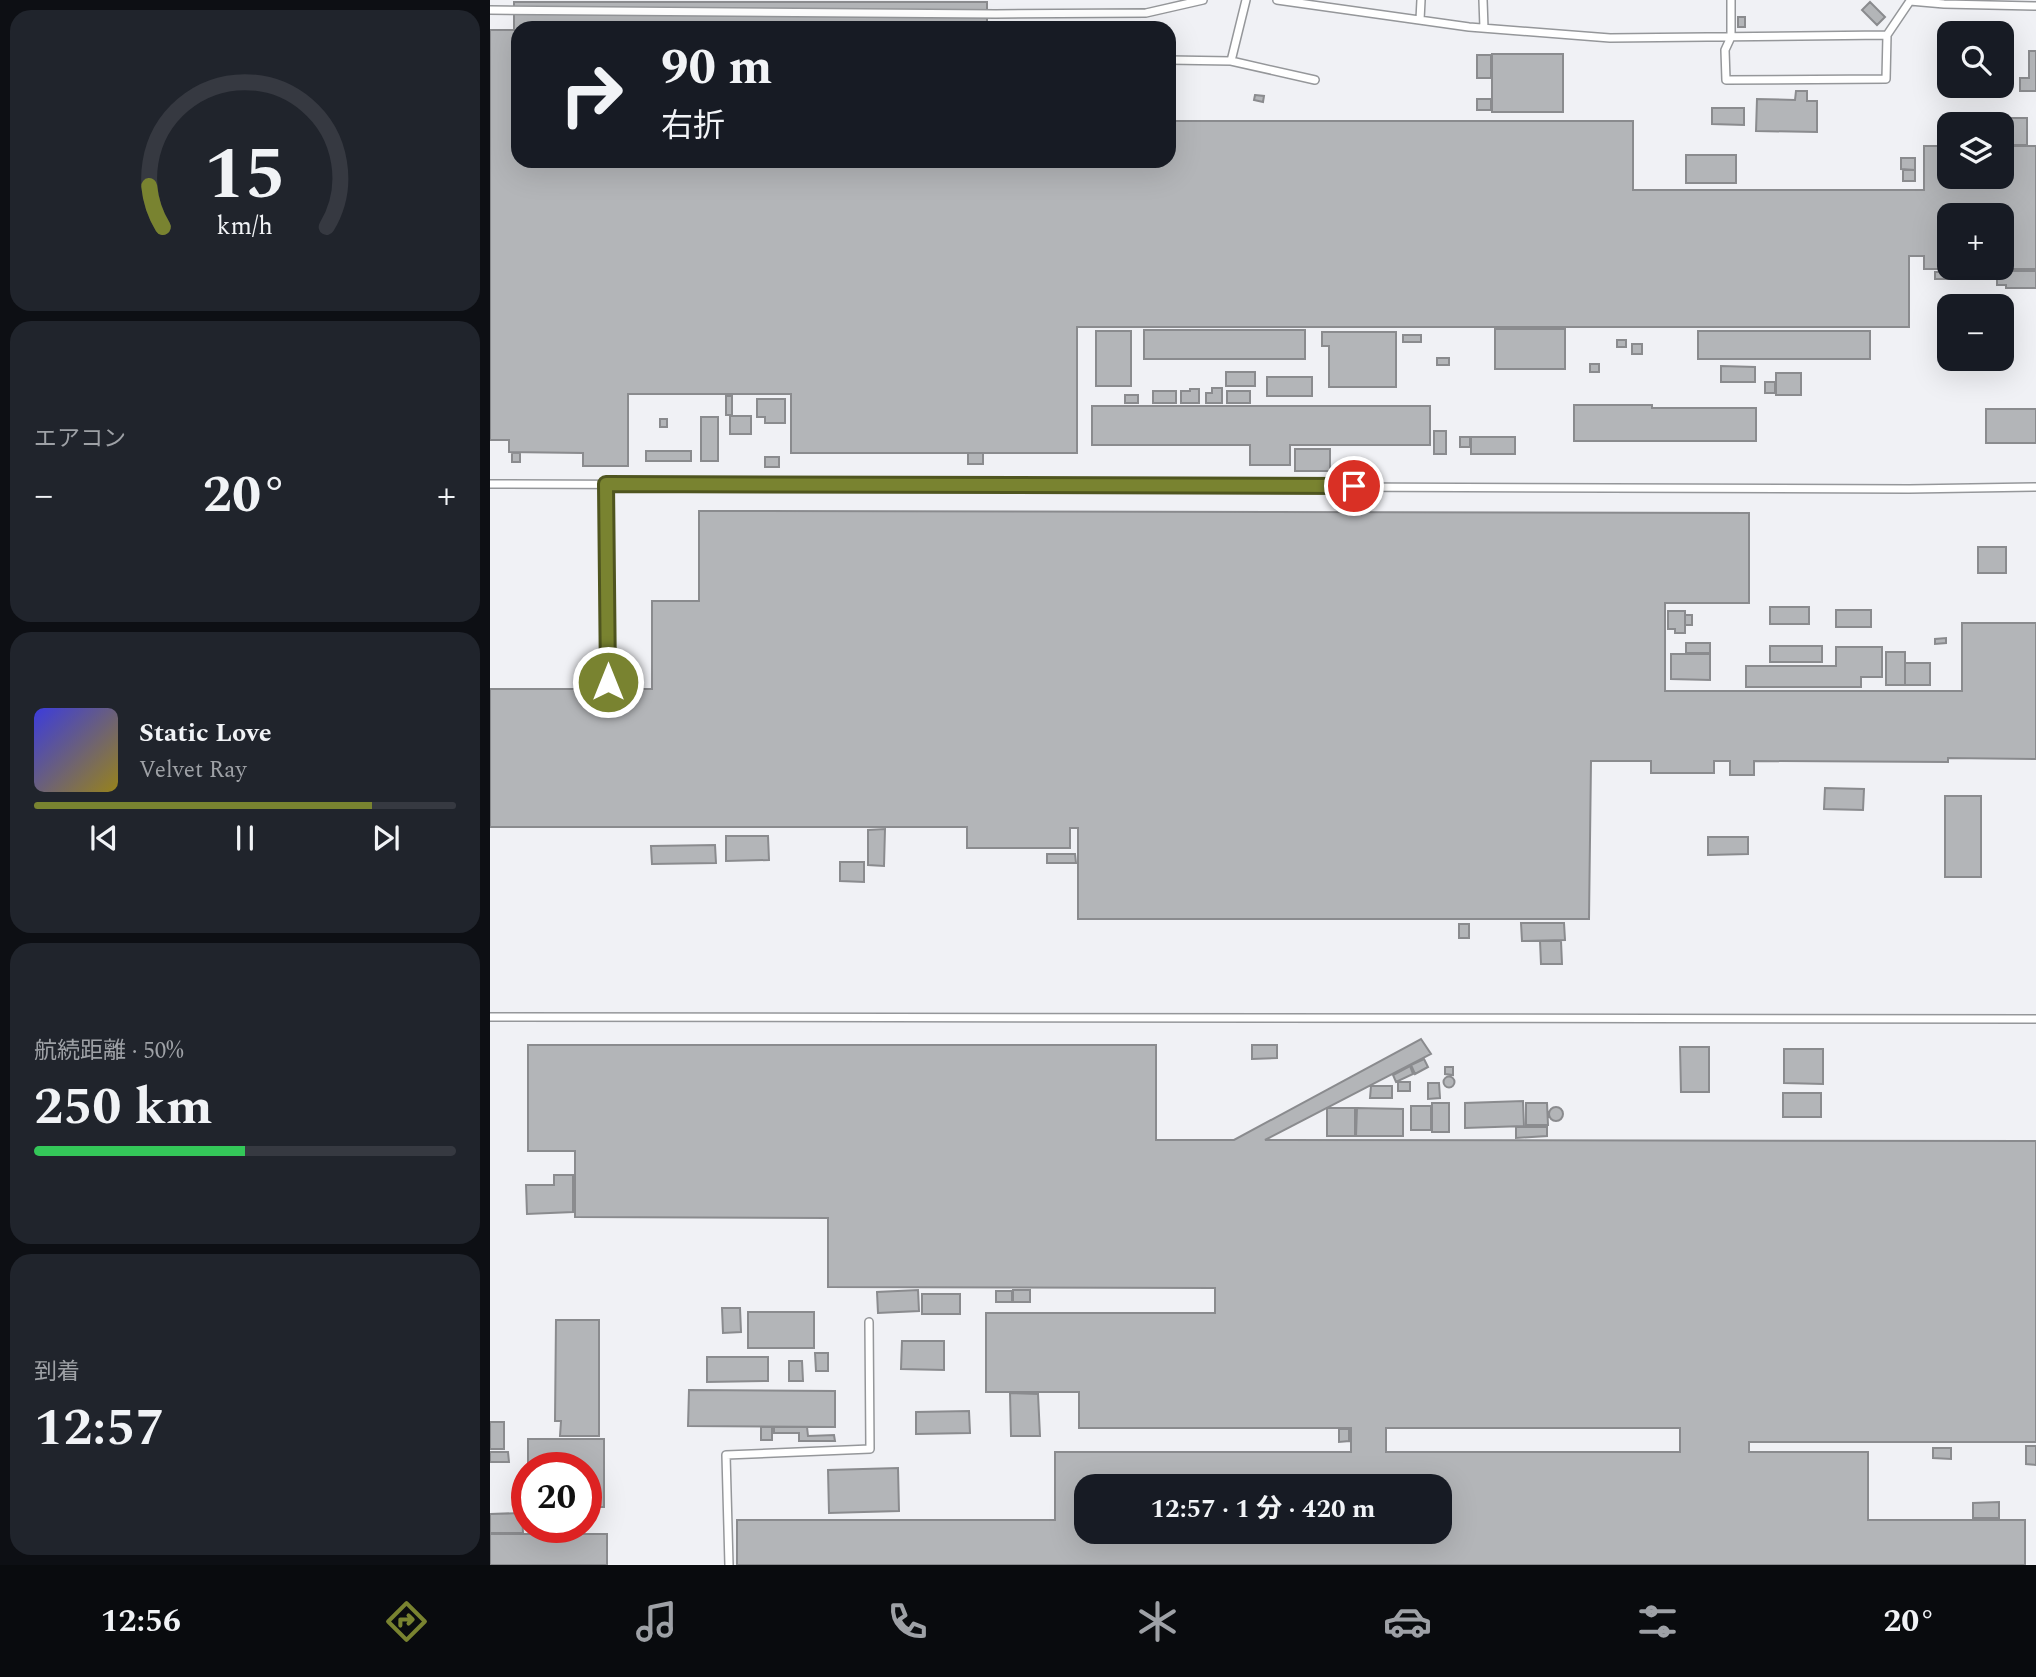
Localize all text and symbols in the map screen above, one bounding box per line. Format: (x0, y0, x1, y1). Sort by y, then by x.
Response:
map controls (1937, 21, 2014, 371)
button: search (1937, 21, 2014, 98)
text: 90 m (661, 31, 772, 106)
icon: right (546, 49, 637, 140)
text: 右折 (661, 102, 725, 151)
button: layers (1937, 112, 2014, 189)
text: 15 (204, 120, 286, 231)
button: + (1937, 203, 2014, 280)
text: km/h (217, 207, 273, 245)
button: − (1937, 294, 2014, 371)
text: エアコン (34, 422, 126, 457)
text: 20° (203, 456, 287, 535)
pin (1324, 456, 1384, 516)
text: − (34, 467, 53, 525)
text: + (437, 467, 456, 525)
icon: arrive (1335, 467, 1373, 505)
position arrow (571, 645, 645, 719)
text: Static Love (139, 713, 272, 753)
text: Velvet Ray (139, 753, 246, 788)
icon: previous (85, 819, 123, 857)
icon: pause (226, 819, 264, 857)
icon: next (367, 819, 405, 857)
text: 航続距離 · 50% (34, 1034, 184, 1069)
text: 250 km (34, 1068, 213, 1147)
text: 到着 (34, 1355, 80, 1390)
text: 12:57 (34, 1389, 165, 1468)
speed limit sign: 20 (511, 1452, 602, 1543)
text: 12:57 · 1 分 · 420 m (1150, 1489, 1376, 1529)
text: 12:56 (101, 1597, 181, 1646)
icon: directions (382, 1597, 431, 1646)
icon: music (632, 1597, 681, 1646)
icon: phone (883, 1597, 932, 1646)
icon: climate (1133, 1597, 1182, 1646)
icon: car (1383, 1597, 1432, 1646)
icon: filters (1633, 1597, 1682, 1646)
text: 20° (1883, 1597, 1935, 1646)

